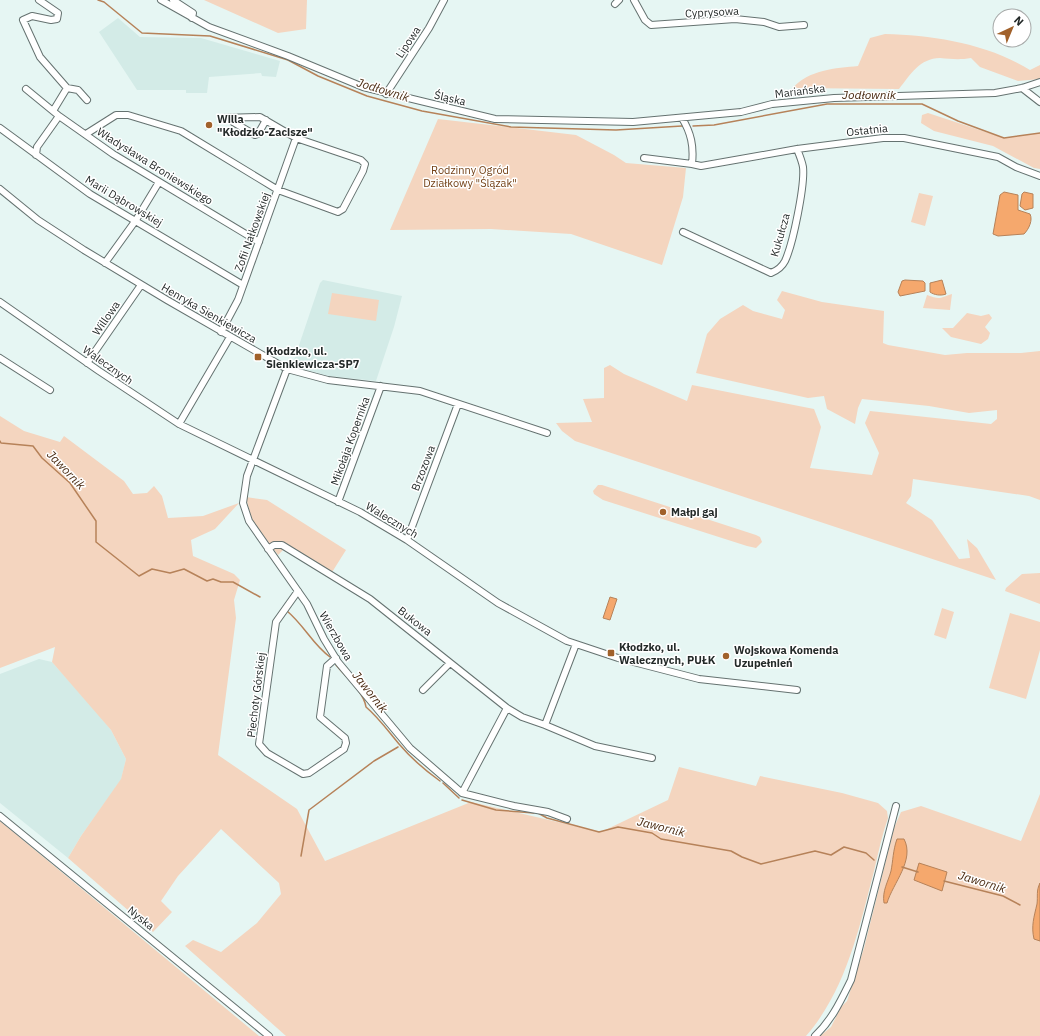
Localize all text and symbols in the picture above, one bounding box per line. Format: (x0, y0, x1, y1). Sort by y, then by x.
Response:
street label: Cyprysowa (685, 4, 739, 20)
north arrow (992, 8, 1032, 48)
text: N (1011, 13, 1027, 29)
street label: Lipowa (393, 23, 423, 60)
water label: Jodłownik (355, 74, 412, 105)
street label: Mariańska (774, 81, 826, 101)
water label: Jodłownik (842, 87, 897, 102)
street label: Śląska (433, 88, 467, 108)
place label: Willa "Kłodzko-Zacisze" (217, 112, 313, 139)
marker: Willa "Kłodzko-Zacisze" (204, 120, 214, 130)
street label: Ostatnia (846, 121, 889, 139)
street label: Władysława Broniewskiego (94, 125, 216, 207)
park label: Rodzinny Ogród Działkowy "Ślązak" (423, 163, 517, 190)
street label: Marii Dąbrowskiej (83, 172, 165, 230)
street label: Zofii Nałkowskiej (231, 190, 273, 274)
street label: Kukułcza (767, 212, 793, 258)
street label: Henryka Sienkiewicza (159, 280, 259, 346)
street label: Willowa (89, 298, 123, 338)
street label: Walecznych (80, 342, 136, 388)
place label: Kłodzko, ul. Sienkiewicza-SP7 (266, 344, 360, 371)
marker: Kłodzko, ul. Sienkiewicza-SP7 (253, 352, 263, 362)
street label: Mikołaja Kopernika (327, 395, 373, 487)
street label: Brzozowa (408, 443, 438, 493)
water label: Jawornik (44, 447, 89, 493)
street label: Walecznych (363, 499, 421, 541)
place label: Małpi gaj (671, 505, 718, 519)
marker: Małpi gaj (658, 507, 668, 517)
street label: Bukowa (395, 603, 435, 639)
street label: Wierzbowa (316, 609, 356, 663)
place label: Kłodzko, ul. Walecznych, PUŁK (619, 640, 716, 667)
place label: Wojskowa Komenda Uzupełnień (734, 643, 839, 670)
marker: Kłodzko, ul. Walecznych, PUŁK (606, 648, 616, 658)
marker: Wojskowa Komenda Uzupełnień (721, 651, 731, 661)
street label: Piechoty Górskiej (244, 652, 268, 738)
water label: Jawornik (349, 668, 392, 716)
water label: Jawornik (636, 813, 687, 840)
water label: Jawornik (957, 867, 1008, 896)
street label: Nyska (125, 903, 157, 933)

